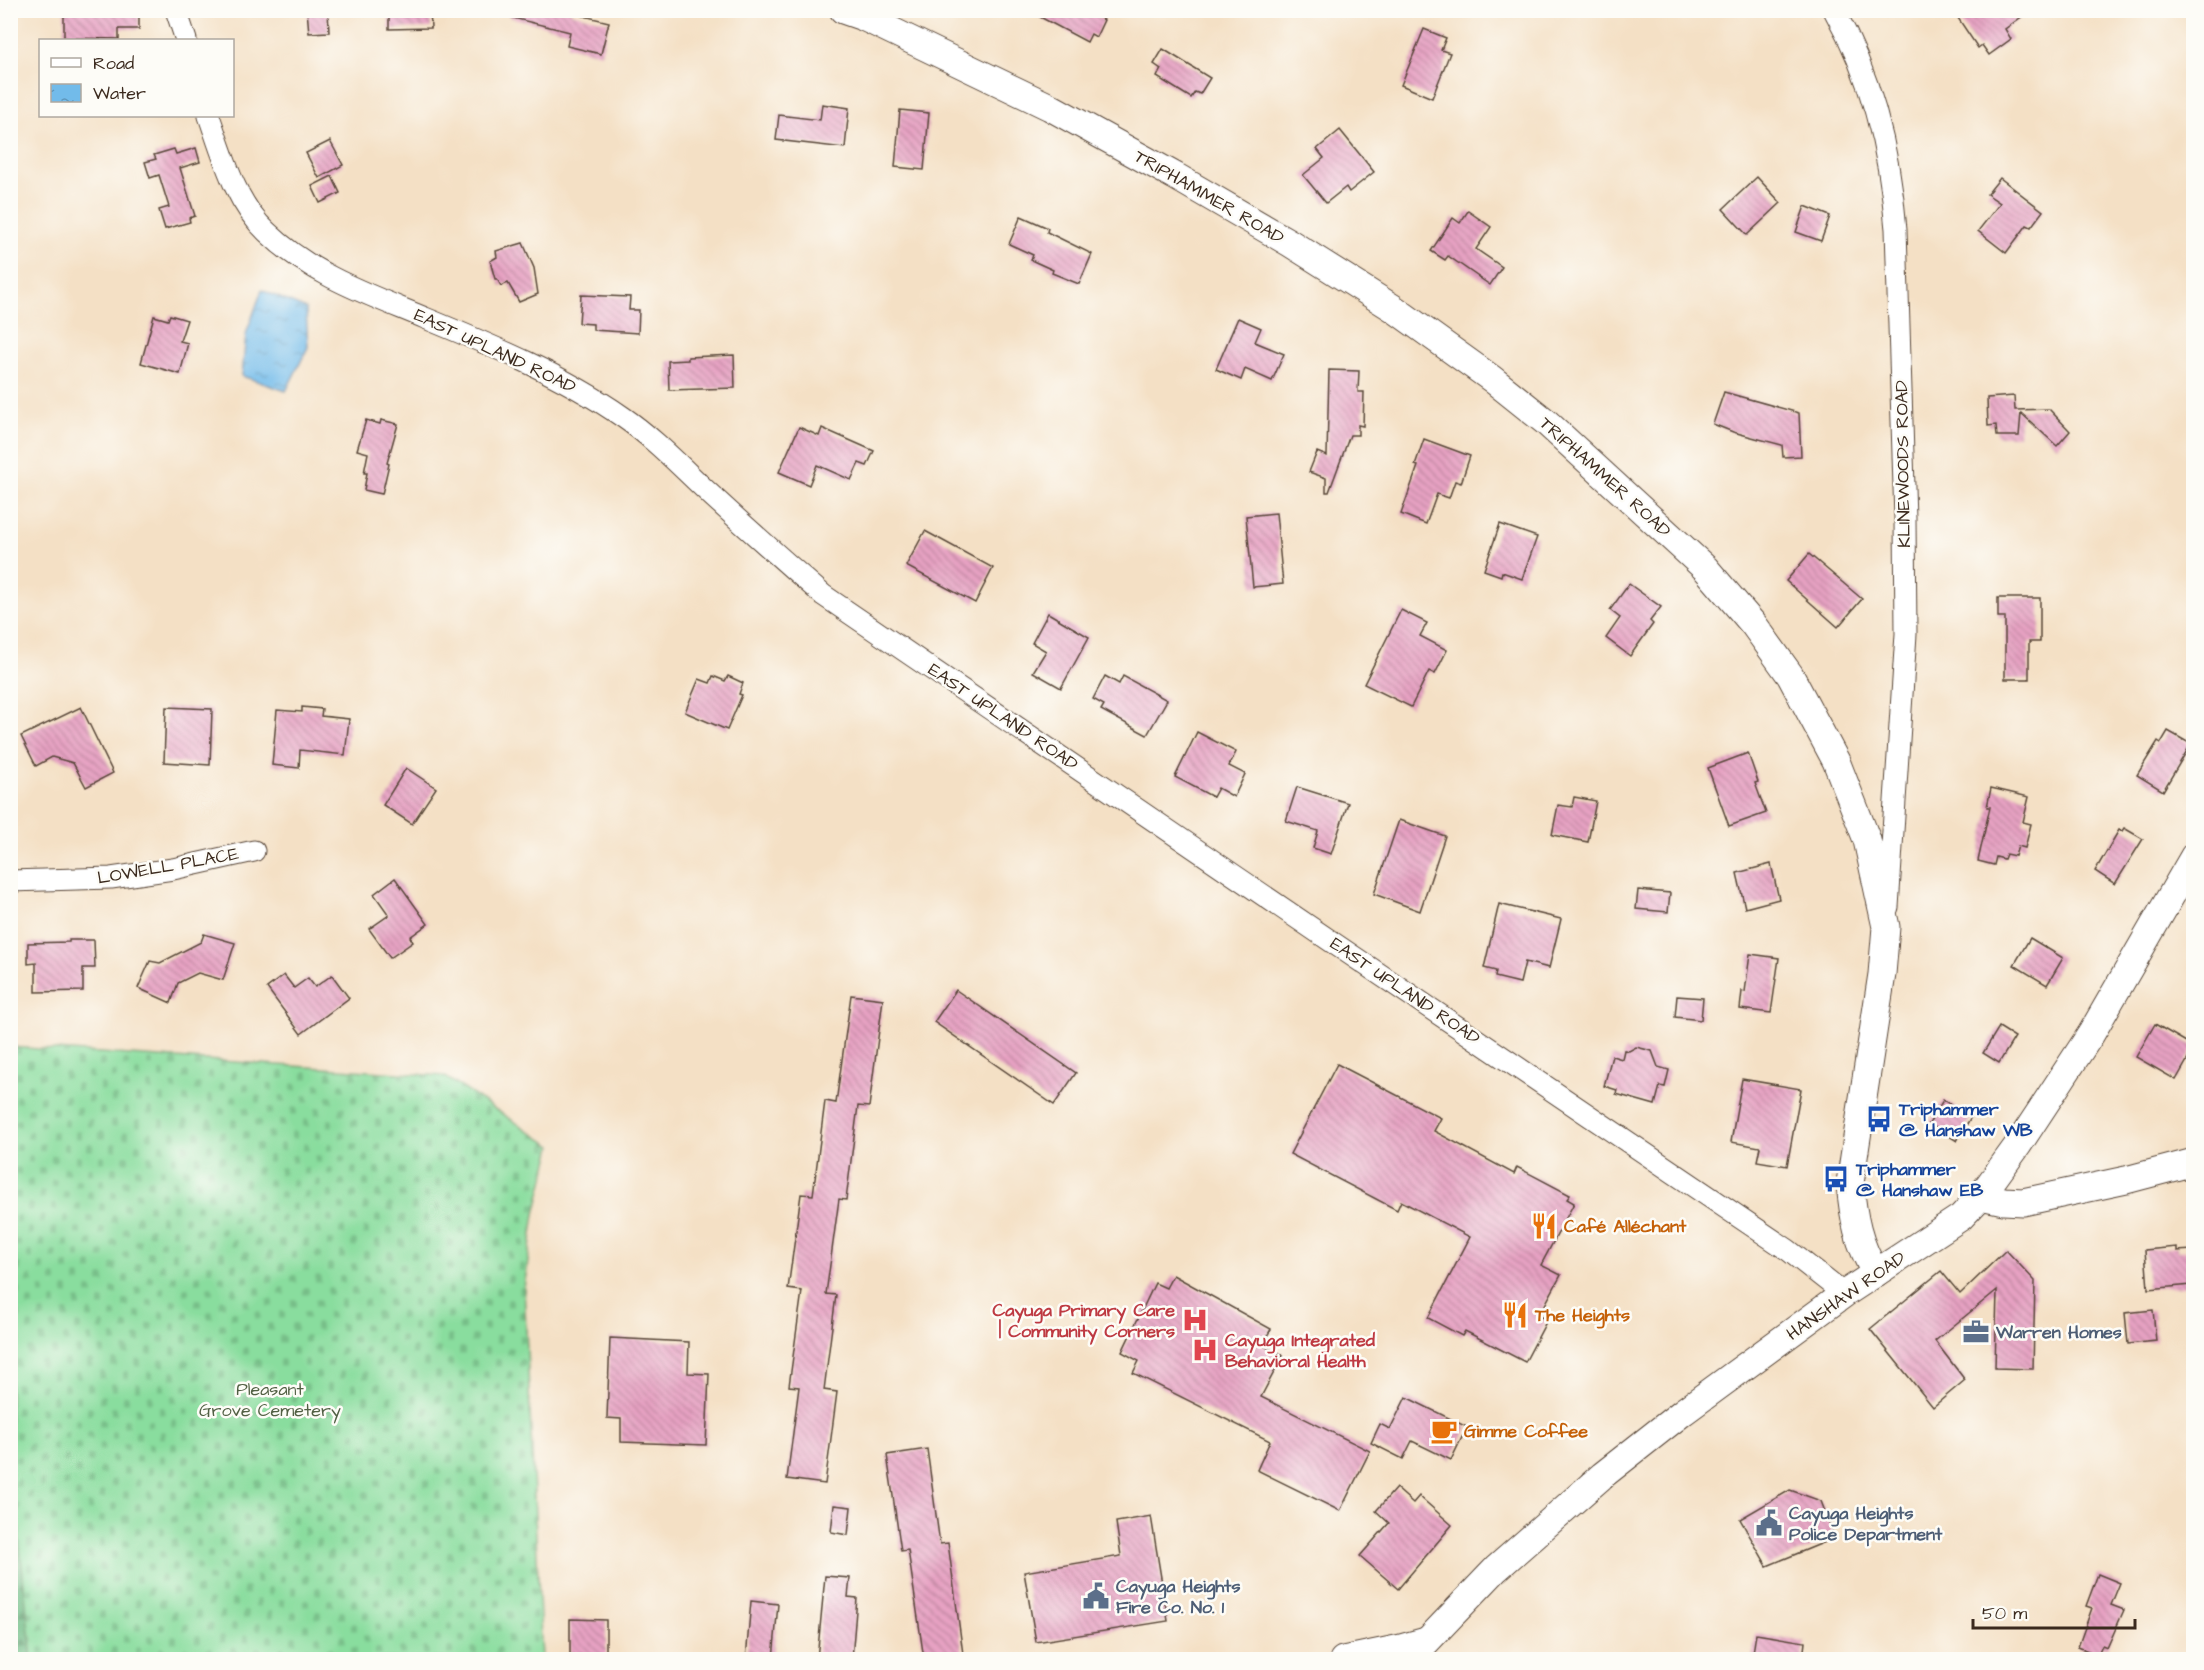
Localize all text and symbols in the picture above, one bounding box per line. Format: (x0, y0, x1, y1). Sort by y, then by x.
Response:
legend (39, 39, 234, 117)
text: Road (93, 51, 134, 76)
text: Water (93, 81, 146, 106)
street label: TRIPHAMMER ROAD (1129, 144, 1289, 250)
street label: EAST UPLAND ROAD (410, 302, 580, 400)
street label: KLINEWOODS ROAD (1889, 380, 1917, 548)
street label: TRIPHAMMER ROAD (1534, 411, 1676, 543)
street label: EAST UPLAND ROAD (923, 657, 1083, 777)
street label: LOWELL PLACE (95, 841, 241, 891)
street label: EAST UPLAND ROAD (1325, 931, 1485, 1051)
place label: Triphammer @ Hanshaw WB (1898, 1097, 2033, 1143)
bus stop icon: Triphammer @ Hanshaw WB (1864, 1104, 1894, 1134)
place label: Triphammer @ Hanshaw EB (1855, 1157, 1984, 1203)
bus stop icon: Triphammer @ Hanshaw EB (1821, 1164, 1851, 1194)
restaurant icon: Café Alléchant (1529, 1211, 1559, 1241)
place label: Café Alléchant (1564, 1214, 1687, 1239)
street label: HANSHAW ROAD (1782, 1245, 1911, 1346)
place label: Cayuga Primary Care | Community Corners (993, 1298, 1175, 1345)
restaurant icon: The Heights (1500, 1300, 1530, 1330)
place label: The Heights (1534, 1303, 1630, 1329)
hospital icon: Cayuga Primary Care | Community Corners (1180, 1305, 1210, 1335)
office icon: Warren Homes (1961, 1317, 1991, 1347)
place label: Warren Homes (1995, 1320, 2122, 1345)
place label: Cayuga Integrated Behavioral Health (1225, 1328, 1376, 1374)
hospital icon: Cayuga Integrated Behavioral Health (1190, 1335, 1220, 1365)
park label: Pleasant Grove Cemetery (199, 1377, 341, 1424)
cafe icon: Gimme Coffee (1429, 1416, 1459, 1446)
place label: Gimme Coffee (1464, 1419, 1588, 1444)
place label: Cayuga Heights Police Department (1789, 1501, 1943, 1547)
public building icon: Cayuga Heights Police Department (1754, 1508, 1784, 1538)
place label: Cayuga Heights Fire Co. No. 1 (1116, 1574, 1240, 1620)
public building icon: Cayuga Heights Fire Co. No. 1 (1081, 1581, 1111, 1611)
scale bar (1973, 1592, 2135, 1630)
text: 50 m (1982, 1601, 2027, 1626)

